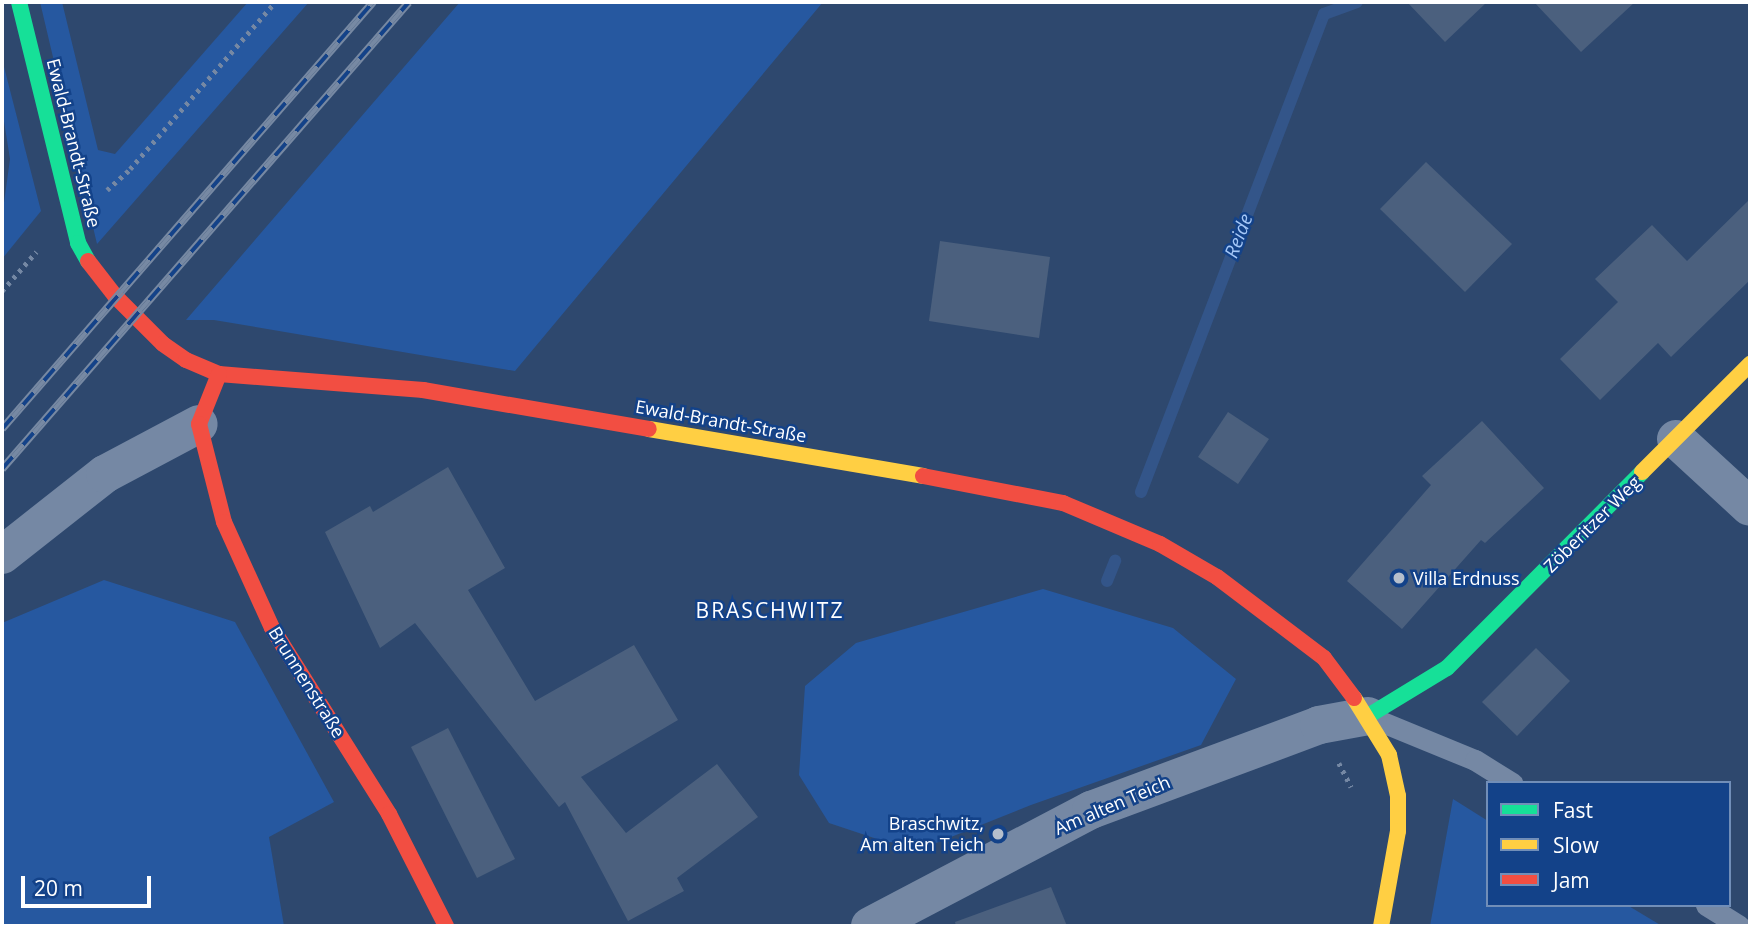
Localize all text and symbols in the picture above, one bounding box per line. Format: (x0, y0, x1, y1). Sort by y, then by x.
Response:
street label: Ewald-Brandt-Straße (43, 56, 105, 230)
water label: Reide (1220, 211, 1258, 261)
street label: Ewald-Brandt-Straße (634, 395, 808, 447)
street label: Zöberitzer Weg (1539, 471, 1645, 577)
place label: Villa Erdnuss (1413, 567, 1520, 589)
marker: Villa Erdnuss (1391, 570, 1407, 586)
district label: BRASCHWITZ (697, 597, 843, 623)
street label: Brunnenstraße (264, 622, 350, 742)
street label: Am alten Teich (1051, 771, 1173, 839)
legend (1486, 781, 1731, 907)
text: Fast (1553, 796, 1593, 824)
place label: Braschwitz, Am alten Teich (860, 813, 984, 856)
marker: Braschwitz, Am alten Teich (990, 826, 1006, 842)
text: Slow (1553, 831, 1599, 859)
scale bar (24, 862, 154, 906)
text: Jam (1553, 866, 1590, 894)
text: 20 m (34, 874, 83, 902)

